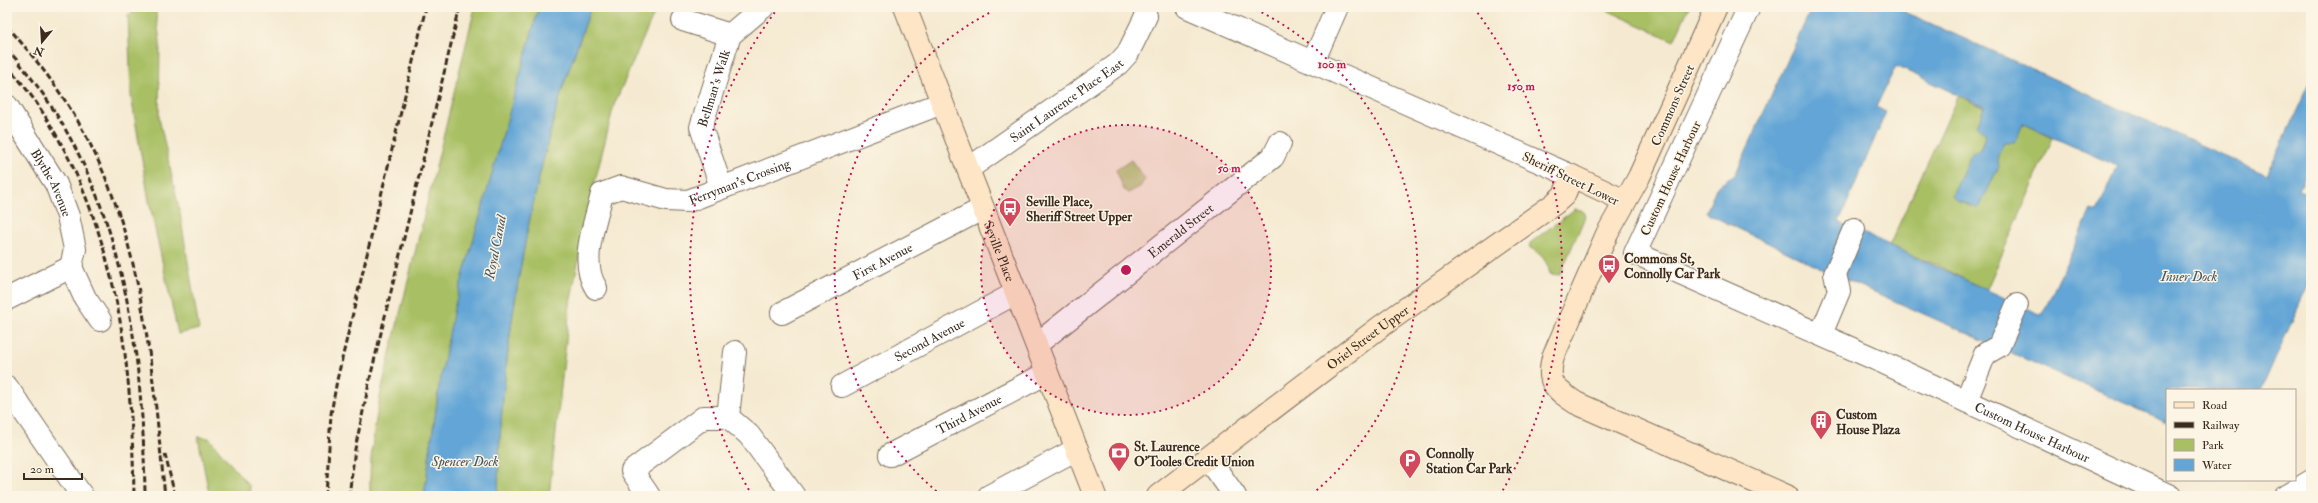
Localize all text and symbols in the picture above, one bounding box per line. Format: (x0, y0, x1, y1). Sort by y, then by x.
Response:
north arrow (22, 22, 62, 62)
text: N (31, 43, 47, 59)
street label: Bellman's Walk (695, 47, 734, 129)
street label: Saint Laurence Place East (1007, 56, 1128, 146)
text: 100 m (1318, 57, 1347, 72)
street label: Commons Street (1648, 62, 1698, 149)
text: 150 m (1507, 79, 1535, 94)
street label: Custom House Harbour (1637, 118, 1705, 238)
street label: Blythe Avenue (27, 146, 75, 220)
street label: Sheriff Street Lower (1519, 148, 1622, 209)
street label: Ferryman's Crossing (687, 155, 793, 209)
text: 50 m (1217, 161, 1241, 176)
place label: Seville Place, Sheriff Street Upper (1026, 194, 1133, 226)
bus stop icon: Seville Place, Sheriff Street Upper (997, 195, 1023, 228)
street label: Emerald Street (1145, 200, 1217, 262)
water label: Royal Canal (481, 212, 510, 281)
street label: Seville Place (980, 219, 1018, 285)
street label: First Avenue (850, 239, 916, 284)
place label: Commons St, Connolly Car Park (1624, 251, 1721, 283)
bus stop icon: Commons St, Connolly Car Park (1596, 252, 1622, 285)
centre of rings (1119, 263, 1133, 277)
water label: Inner Dock (2160, 268, 2218, 285)
street label: Oriel Street Upper (1324, 302, 1412, 374)
street label: Second Avenue (892, 315, 968, 366)
legend (2166, 389, 2296, 481)
street label: Third Avenue (934, 391, 1005, 438)
text: Road (2202, 398, 2227, 413)
street label: Custom House Harbour (1972, 399, 2092, 467)
place label: Custom House Plaza (1836, 407, 1901, 438)
building icon: Custom House Plaza (1808, 408, 1834, 441)
text: Railway (2202, 418, 2240, 433)
text: Park (2202, 438, 2224, 453)
place label: St. Laurence O'Tooles Credit Union (1134, 439, 1255, 470)
bank icon: St. Laurence O'Tooles Credit Union (1106, 440, 1132, 473)
place label: Connolly Station Car Park (1426, 446, 1513, 477)
parking icon: Connolly Station Car Park (1397, 447, 1423, 480)
water label: Spencer Dock (430, 453, 499, 470)
scale bar (24, 455, 82, 481)
text: Water (2201, 458, 2232, 473)
text: 20 m (30, 462, 55, 477)

